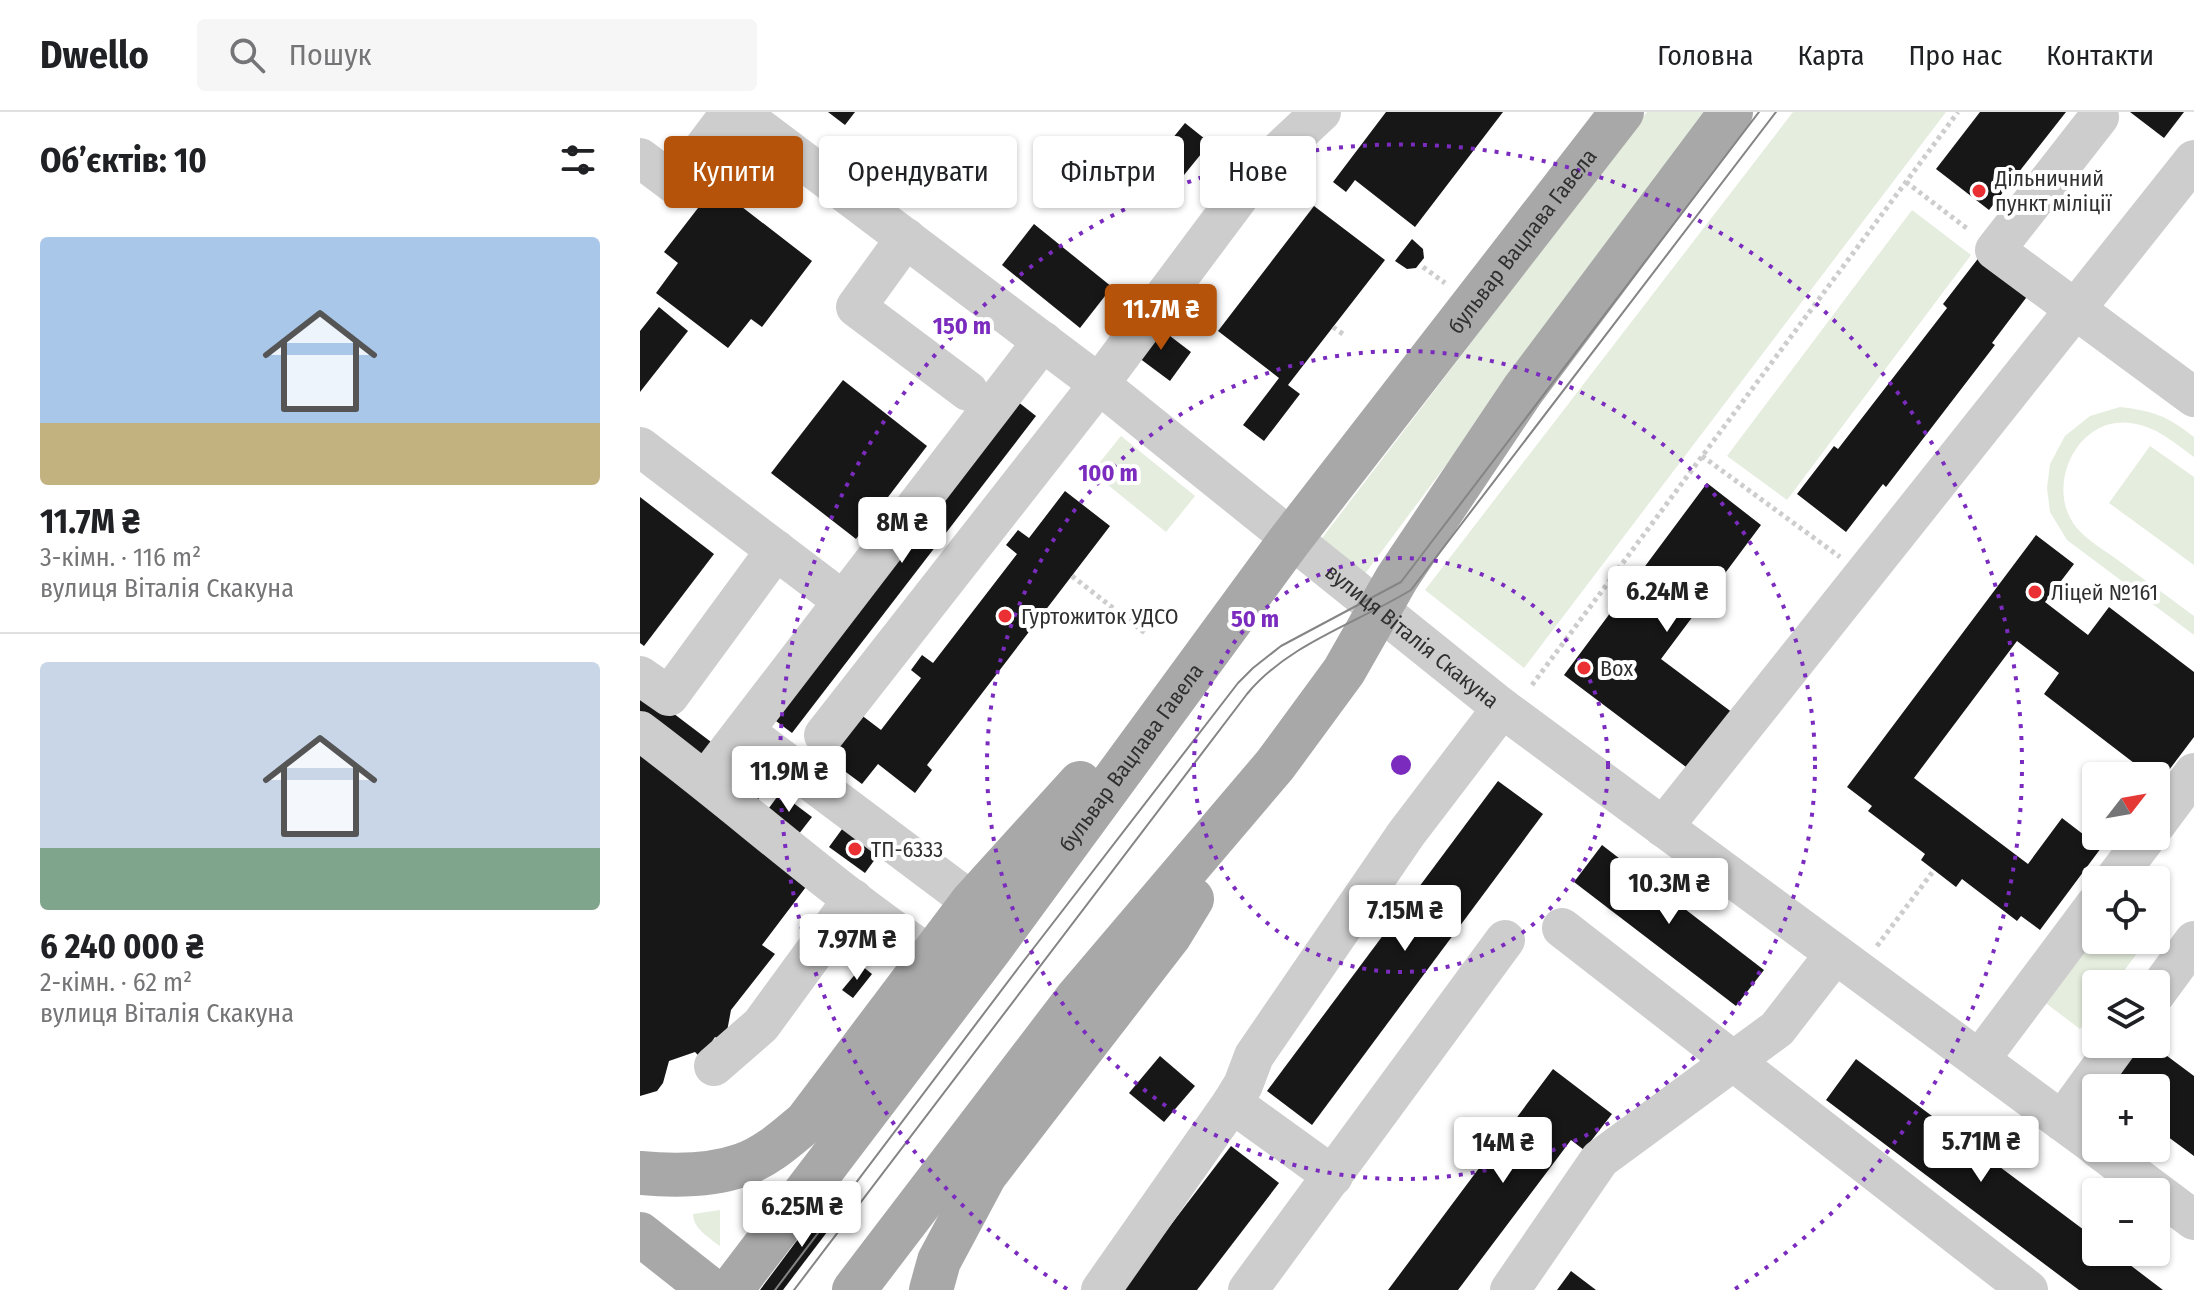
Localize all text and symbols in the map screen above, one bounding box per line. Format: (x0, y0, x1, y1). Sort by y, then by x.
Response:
search box (197, 19, 757, 91)
text: Dwello (40, 32, 149, 78)
icon: search (225, 33, 269, 77)
text: Пошук (289, 37, 372, 73)
text: Головна (1657, 39, 1754, 72)
text: Карта (1798, 39, 1864, 72)
text: Про нас (1908, 39, 2002, 72)
text: Контакти (2046, 39, 2154, 72)
chip: Купити (664, 136, 803, 208)
chip: Орендувати (819, 136, 1017, 208)
chip: Фільтри (1033, 136, 1184, 208)
chip: Нове (1200, 136, 1316, 208)
icon: filters (556, 138, 600, 182)
text: Об’єктів: 10 (40, 140, 207, 181)
street label: бульвар Вацлава Гавела (1442, 143, 1602, 339)
place label: Дільничний пункт міліції (1994, 165, 2112, 217)
marker: Дільничний пункт міліції (1970, 182, 1988, 200)
pin: 11.7M ₴ (1087, 284, 1235, 352)
icon: home (248, 289, 392, 433)
text: 11.7M ₴ (1123, 294, 1199, 325)
text: 150 m (933, 312, 991, 340)
text: 100 m (1078, 459, 1138, 487)
pin: 8M ₴ (855, 497, 949, 565)
text: 11.7M ₴ (40, 501, 140, 542)
text: 8M ₴ (876, 507, 928, 538)
text: 3-кімн. · 116 m² (40, 542, 201, 573)
street label: вулиця Віталія Скакуна (1320, 558, 1505, 714)
pin: 6.24M ₴ (1593, 566, 1741, 634)
text: вулиця Віталія Скакуна (40, 573, 294, 604)
text: 6.24M ₴ (1626, 576, 1708, 607)
place label: Ліцей №161 (2051, 579, 2158, 606)
marker: Ліцей №161 (2026, 583, 2044, 601)
place label: Гуртожиток УДСО (1021, 603, 1178, 630)
text: 50 m (1231, 605, 1279, 633)
marker: Гуртожиток УДСО (996, 607, 1014, 625)
place label: Box (1600, 655, 1633, 682)
street label: бульвар Вацлава Гавела (1053, 658, 1209, 857)
marker: Box (1575, 659, 1593, 677)
icon: home (248, 714, 392, 858)
pin: 11.9M ₴ (715, 746, 863, 814)
centre of rings (1387, 751, 1415, 779)
text: 11.9M ₴ (750, 756, 828, 787)
north arrow (2082, 762, 2170, 850)
map controls (2082, 762, 2170, 1266)
place label: ТП-6333 (871, 836, 943, 863)
marker: ТП-6333 (846, 840, 864, 858)
pin: 10.3M ₴ (1595, 858, 1743, 926)
button: locate (2082, 866, 2170, 954)
text: 10.3M ₴ (1628, 868, 1710, 899)
pin: 7.15M ₴ (1331, 885, 1479, 953)
text: 7.15M ₴ (1367, 895, 1443, 926)
pin: 7.97M ₴ (783, 914, 931, 982)
text: 7.97M ₴ (818, 924, 896, 955)
text: 6 240 000 ₴ (40, 926, 204, 967)
text: 2-кімн. · 62 m² (40, 967, 192, 998)
button: layers (2082, 970, 2170, 1058)
text: вулиця Віталія Скакуна (40, 998, 294, 1029)
button: + (2082, 1074, 2170, 1162)
pin: 5.71M ₴ (1907, 1116, 2055, 1184)
pin: 14M ₴ (1447, 1117, 1559, 1185)
text: 5.71M ₴ (1942, 1126, 2020, 1157)
text: 14M ₴ (1472, 1127, 1534, 1158)
button: − (2082, 1178, 2170, 1266)
pin: 6.25M ₴ (728, 1181, 876, 1249)
text: 6.25M ₴ (761, 1191, 843, 1222)

